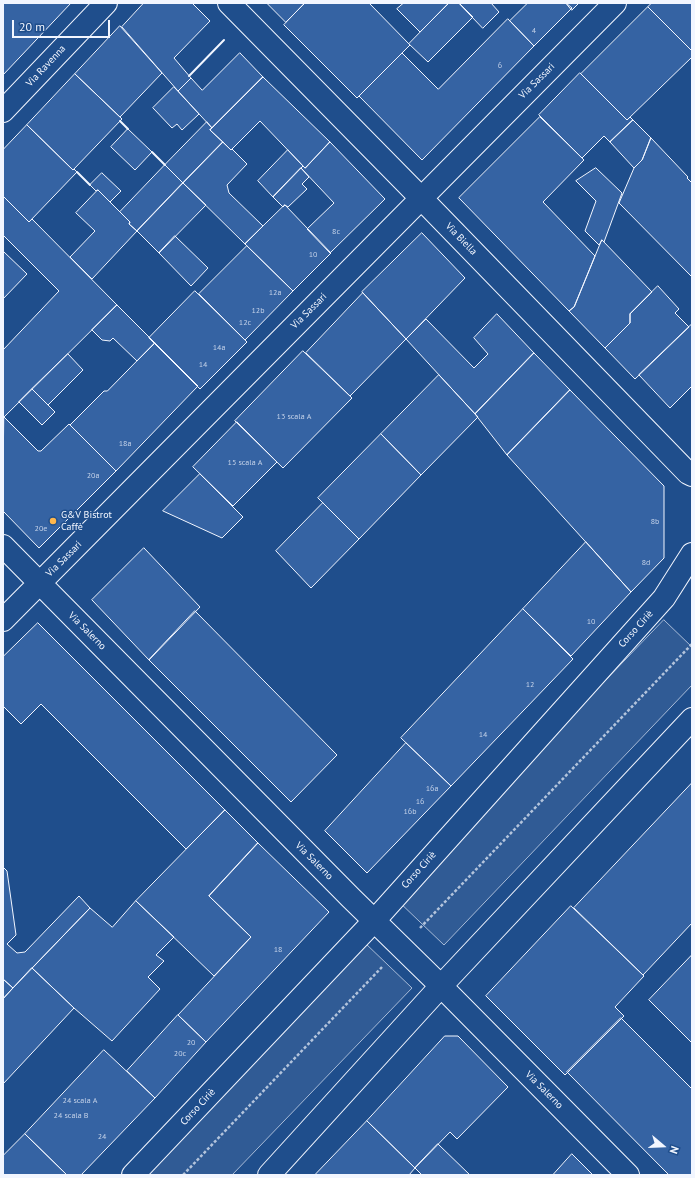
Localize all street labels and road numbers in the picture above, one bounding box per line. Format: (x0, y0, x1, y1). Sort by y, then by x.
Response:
street label: Via Ravenna (24, 43, 68, 89)
street label: Via Sassari (517, 61, 557, 101)
street label: Via Biella (443, 220, 479, 258)
street label: Via Sassari (289, 291, 329, 331)
street label: Via Sassari (44, 539, 84, 579)
street label: Corso Ciriè (616, 608, 656, 650)
street label: Via Salerno (66, 610, 108, 652)
street label: Via Salerno (293, 840, 335, 882)
street label: Corso Ciriè (399, 849, 439, 891)
street label: Via Salerno (523, 1069, 565, 1111)
street label: Corso Ciriè (178, 1086, 218, 1128)

